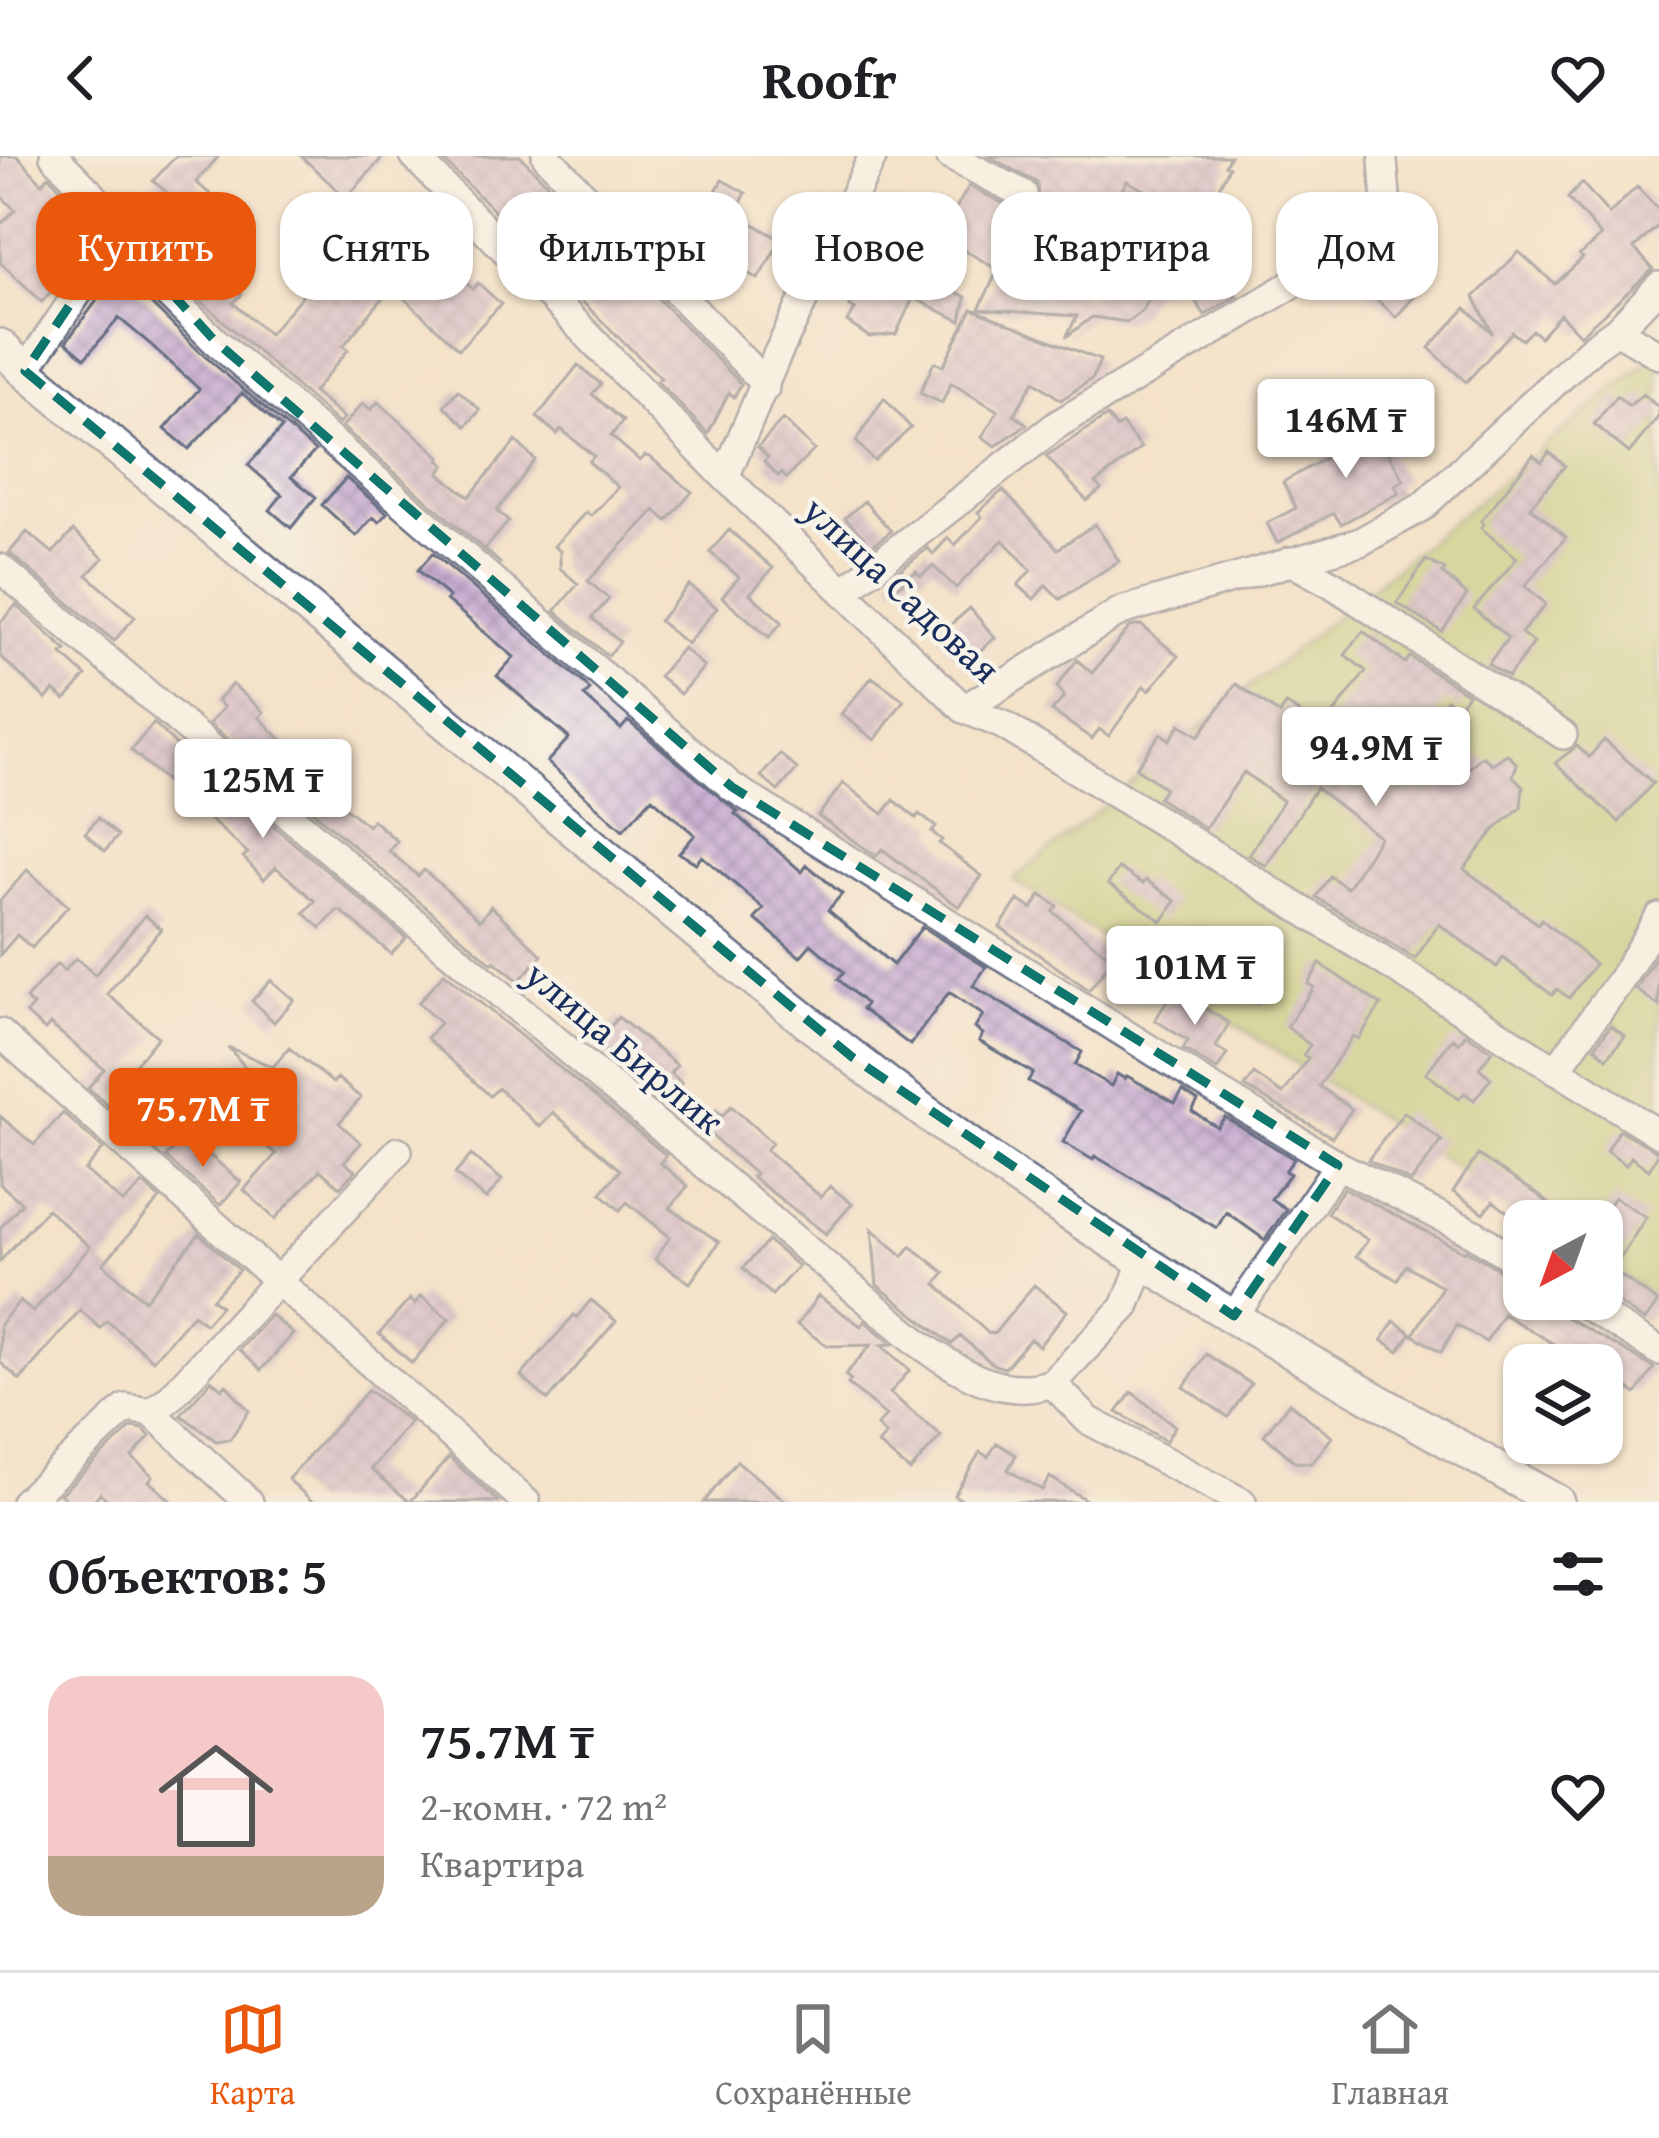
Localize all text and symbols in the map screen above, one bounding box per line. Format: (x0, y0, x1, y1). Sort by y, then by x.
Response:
text: Roofr (762, 39, 897, 118)
icon: back (48, 45, 114, 111)
icon: heart (1545, 45, 1611, 111)
chip: Купить (36, 192, 256, 300)
chip: Снять (280, 192, 473, 300)
chip: Фильтры (497, 192, 748, 300)
chip: Новое (772, 192, 967, 300)
chip: Квартира (991, 192, 1252, 300)
chip: Дом (1276, 192, 1438, 300)
pin: 146M ₸ (1248, 379, 1444, 481)
text: 146M ₸ (1285, 389, 1407, 446)
street label: улица Садовая (790, 481, 1014, 695)
pin: 94.9M ₸ (1265, 707, 1487, 809)
text: 94.9M ₸ (1309, 717, 1443, 774)
pin: 125M ₸ (165, 739, 361, 841)
text: 125M ₸ (202, 749, 324, 806)
pin: 101M ₸ (1097, 926, 1293, 1028)
text: 101M ₸ (1134, 936, 1256, 993)
street label: улица Бирлик (512, 945, 738, 1148)
pin: 75.7M ₸ (92, 1068, 314, 1170)
text: 75.7M ₸ (136, 1078, 270, 1135)
north arrow (1503, 1200, 1623, 1320)
map controls (1503, 1200, 1623, 1464)
button: layers (1503, 1344, 1623, 1464)
text: Объектов: 5 (48, 1537, 328, 1612)
icon: filters (1545, 1541, 1611, 1607)
text: 75.7M ₸ (420, 1702, 595, 1777)
icon: home (144, 1724, 288, 1868)
icon: heart (1545, 1763, 1611, 1829)
text: 2-комн. · 72 m² (420, 1777, 667, 1834)
text: Квартира (420, 1834, 584, 1891)
tab: Карта (210, 1996, 295, 2116)
tab: Сохранённые (715, 1996, 912, 2116)
tab: Главная (1332, 1996, 1449, 2116)

